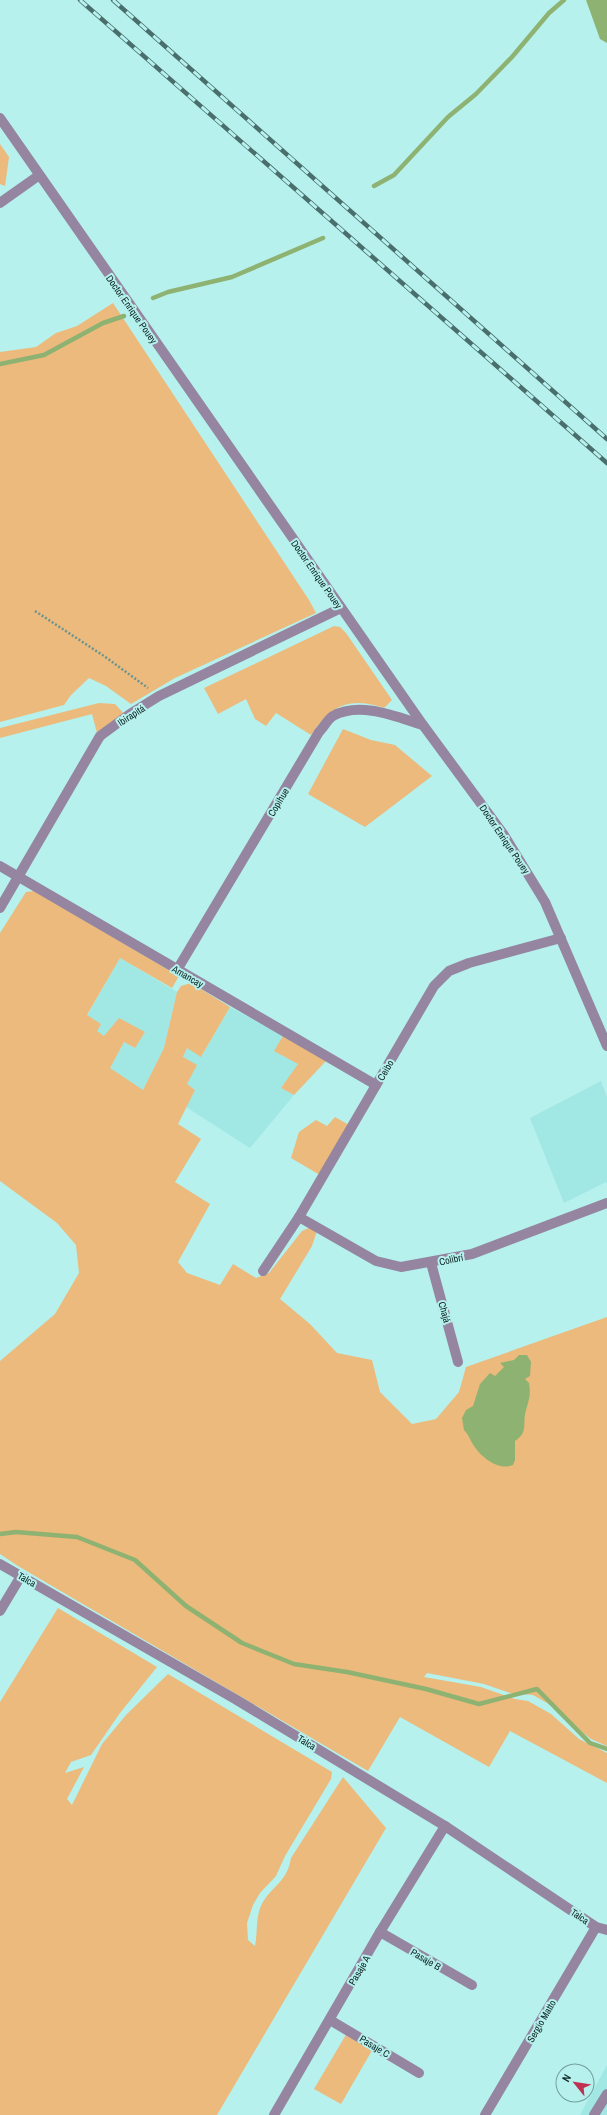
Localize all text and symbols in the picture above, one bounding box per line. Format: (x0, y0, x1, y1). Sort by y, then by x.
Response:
street label: Doctor Enrique Pouey (103, 273, 161, 347)
street label: Doctor Enrique Pouey (288, 538, 346, 612)
street label: Ibirapitá (115, 702, 148, 729)
street label: Copihue (265, 785, 292, 819)
street label: Doctor Enrique Pouey (477, 802, 533, 877)
street label: Amancay (169, 962, 207, 991)
street label: Ceibo (374, 1057, 397, 1083)
street label: Colibrí (438, 1250, 465, 1268)
street label: Chajá (435, 1300, 454, 1325)
street label: Talca (15, 1569, 39, 1590)
street label: Talca (295, 1732, 319, 1753)
street label: Talca (568, 1906, 592, 1927)
street label: Pasaje B (408, 1946, 444, 1974)
street label: Pasaje A (346, 1953, 373, 1988)
street label: Sergio Matto (524, 1997, 559, 2045)
street label: Pasaje C (357, 2032, 392, 2061)
north arrow (555, 2063, 595, 2103)
text: N (559, 2072, 574, 2084)

